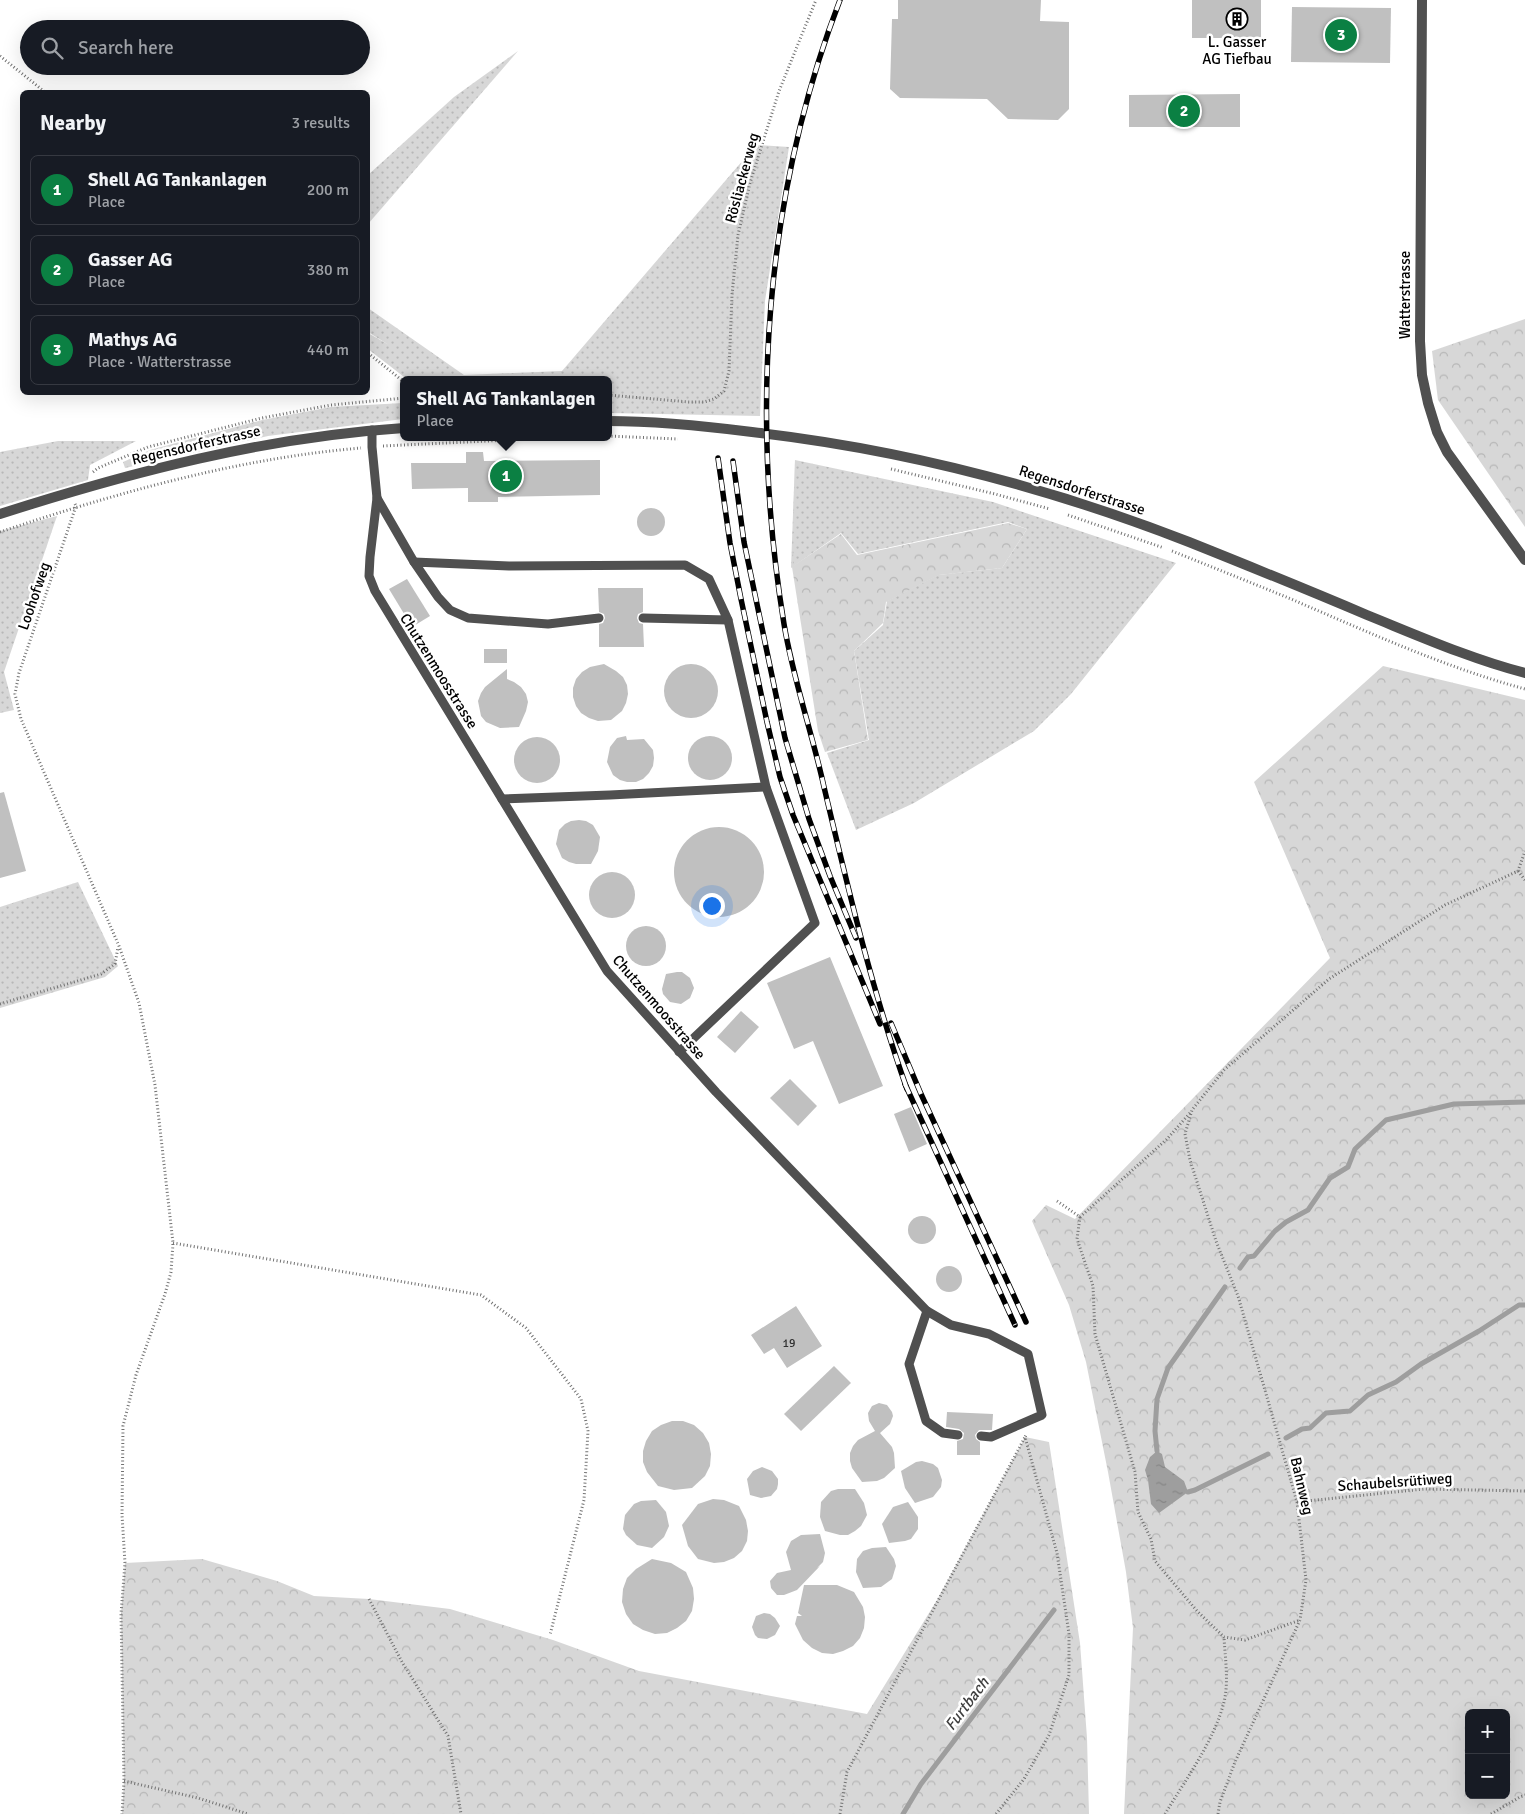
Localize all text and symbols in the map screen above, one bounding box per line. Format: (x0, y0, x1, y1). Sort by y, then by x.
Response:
building icon: L. Gasser AG Tiefbau (1225, 7, 1249, 31)
pin: 3 (1325, 16, 1357, 54)
search box (20, 20, 370, 75)
place label: L. Gasser AG Tiefbau (1202, 33, 1272, 68)
icon: search (38, 34, 66, 62)
text: Search here (78, 36, 174, 60)
pin: 2 (1168, 92, 1200, 130)
text: Nearby (40, 110, 106, 136)
text: 3 results (291, 113, 350, 133)
street label: Rösliackerweg (721, 131, 763, 225)
text: Shell AG Tankanlagen (88, 168, 267, 192)
text: 1 (53, 180, 61, 200)
text: 200 m (307, 180, 349, 200)
text: Place (88, 192, 125, 212)
text: Gasser AG (88, 248, 173, 272)
street label: Watterstrasse (1396, 251, 1414, 339)
text: 2 (53, 260, 61, 280)
text: 380 m (307, 260, 349, 280)
text: Place (88, 272, 125, 292)
text: Mathys AG (88, 328, 177, 352)
text: 3 (53, 340, 61, 360)
text: 440 m (307, 340, 349, 360)
text: Place · Watterstrasse (88, 352, 232, 372)
popup (400, 376, 612, 441)
text: Shell AG Tankanlagen (417, 387, 596, 411)
text: Place (417, 411, 454, 431)
street label: Regensdorferstrasse (130, 421, 262, 469)
pin: 1 (490, 457, 522, 495)
street label: Regensdorferstrasse (1017, 461, 1147, 519)
street label: Loohofweg (14, 560, 54, 632)
street label: Chutzenmoosstrasse (396, 610, 482, 732)
your location (699, 893, 725, 919)
street label: Chutzenmoosstrasse (609, 951, 709, 1063)
house number: 19 (783, 1336, 795, 1351)
street label: Bahnweg (1287, 1455, 1317, 1517)
street label: Schaubelsrütiweg (1337, 1469, 1453, 1495)
water label: Furtbach (941, 1673, 994, 1734)
map controls (1465, 1709, 1510, 1799)
button: + (1465, 1709, 1510, 1754)
button: − (1465, 1754, 1510, 1799)

